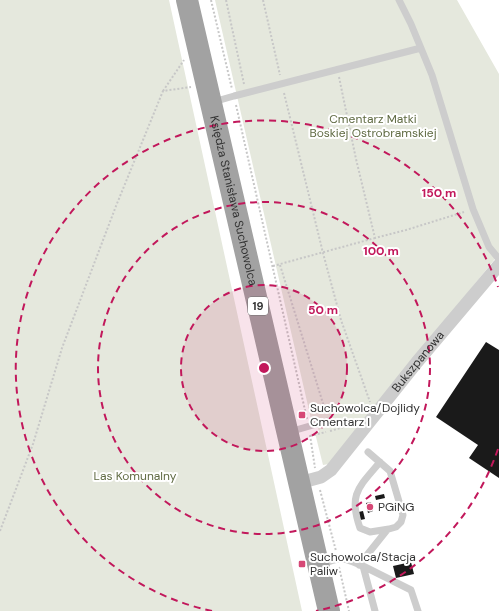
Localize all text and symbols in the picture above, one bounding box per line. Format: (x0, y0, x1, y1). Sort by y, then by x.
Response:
park label: Cmentarz Matki Boskiej Ostrobramskiej (309, 111, 437, 141)
street label: Księdza Stanisława Suchowolca (206, 114, 261, 287)
text: 150 m (422, 185, 456, 201)
text: 100 m (363, 243, 399, 259)
road number: 19 (248, 297, 268, 315)
text: 50 m (308, 302, 338, 318)
street label: Bukszpanowa (388, 328, 448, 395)
centre of rings (257, 361, 271, 375)
place label: Suchowolca/Dojlidy Cmentarz I (310, 400, 420, 430)
marker: Suchowolca/Dojlidy Cmentarz I (297, 410, 307, 420)
park label: Las Komunalny (94, 468, 177, 484)
place label: PGiNG (378, 499, 414, 515)
marker: PGiNG (365, 502, 375, 512)
place label: Suchowolca/Stacja Paliw (310, 549, 416, 579)
marker: Suchowolca/Stacja Paliw (297, 559, 307, 569)

